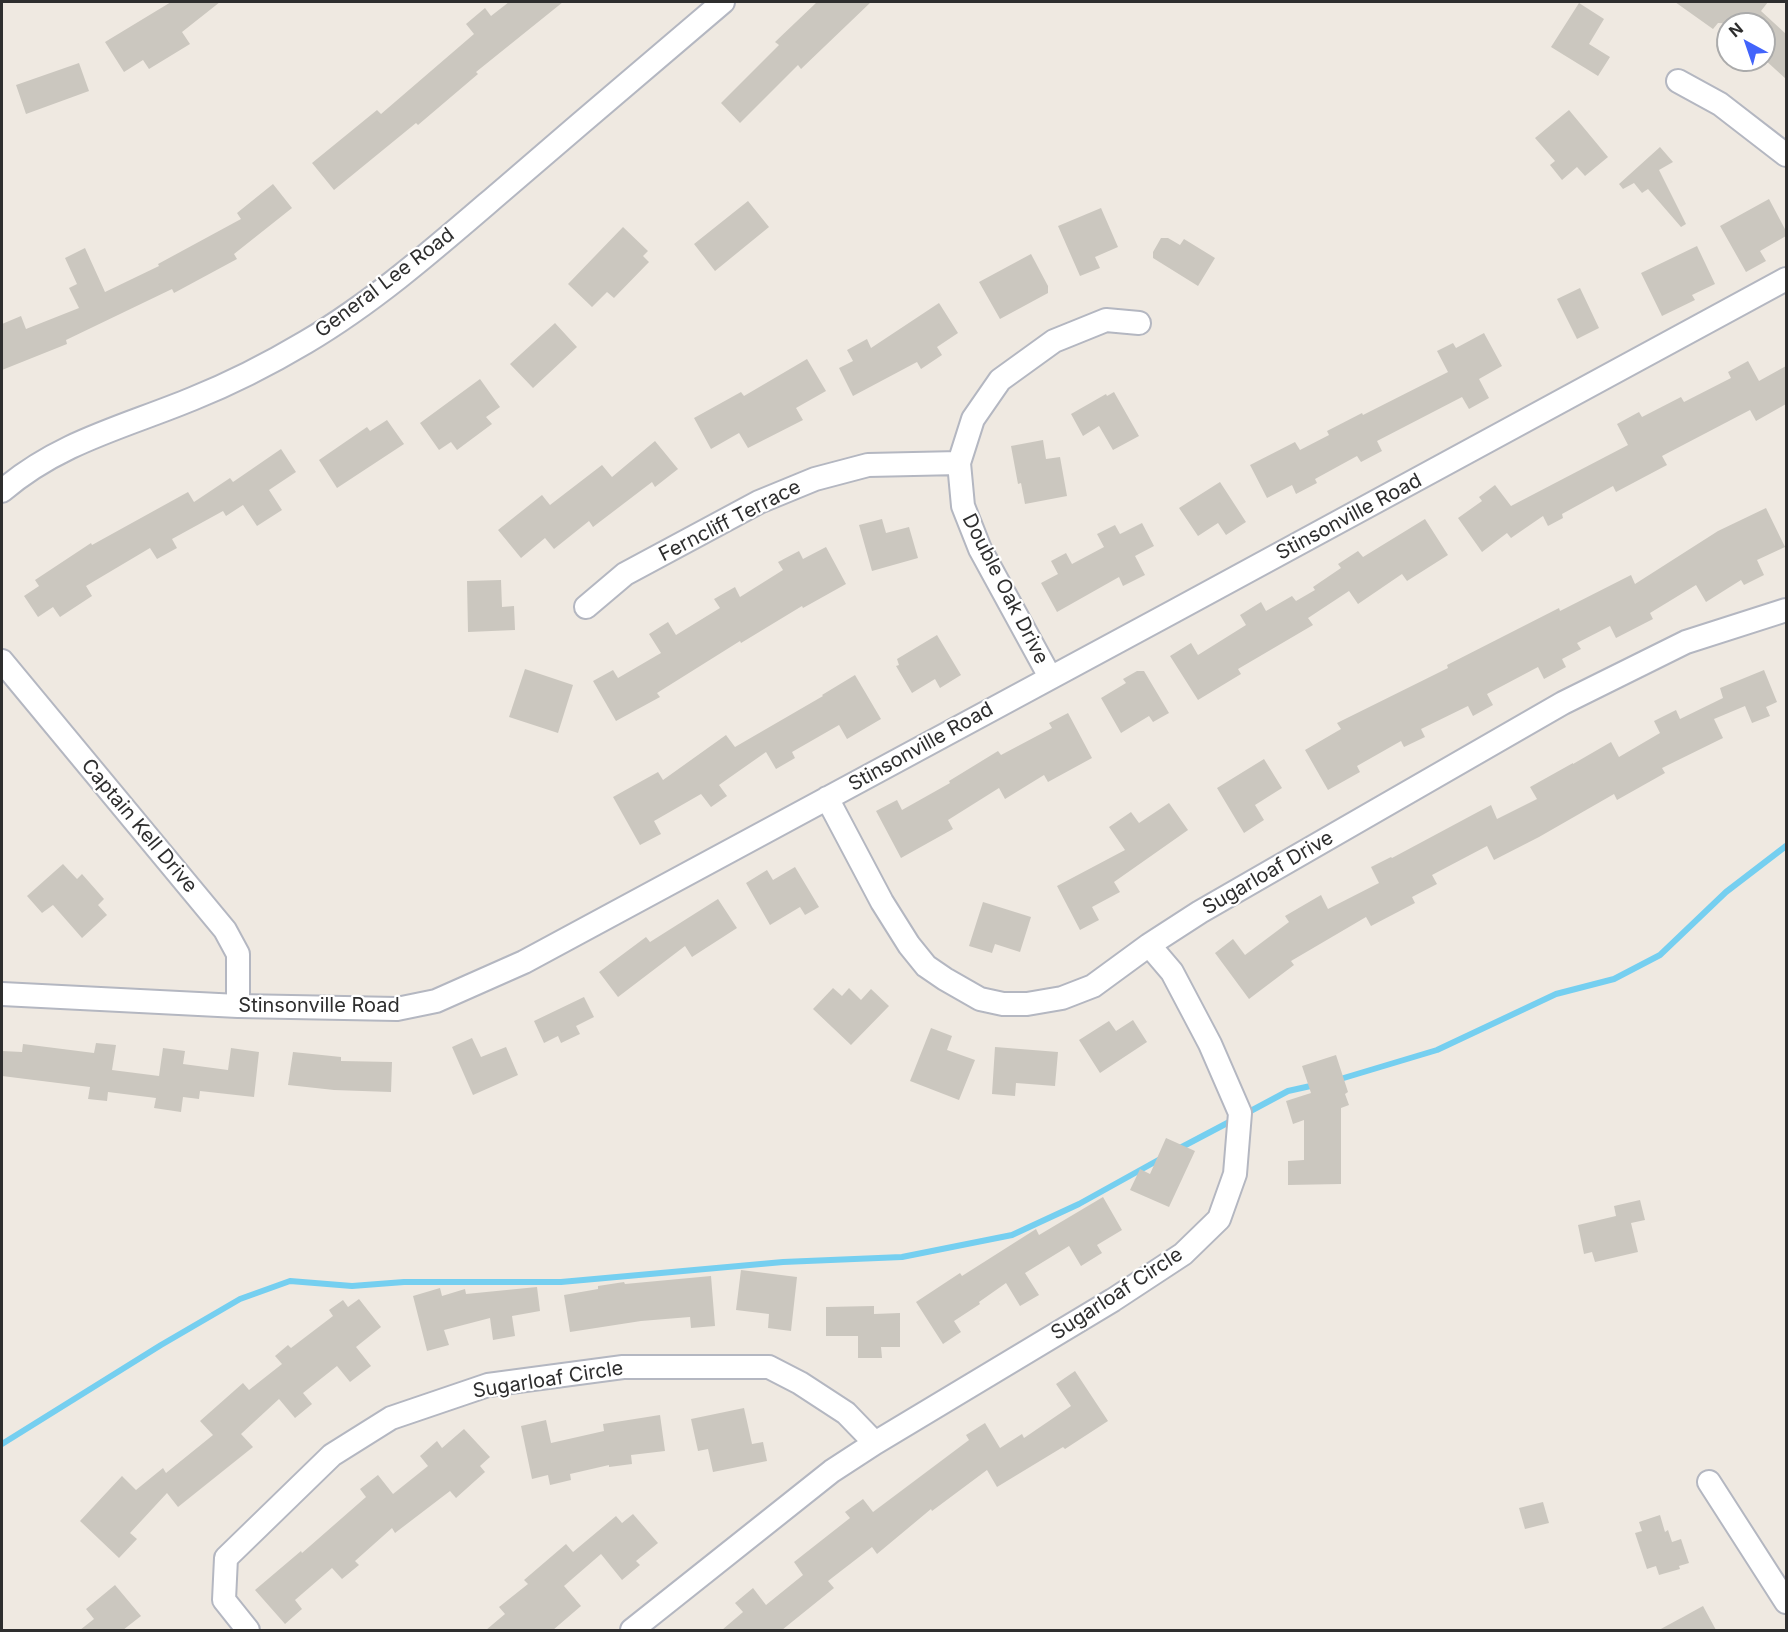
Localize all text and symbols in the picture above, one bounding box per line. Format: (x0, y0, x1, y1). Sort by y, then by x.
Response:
north arrow (1716, 12, 1776, 72)
text: N (1725, 18, 1747, 41)
street label: General Lee Road (311, 223, 459, 343)
street label: Stinsonville Road (1272, 469, 1426, 565)
street label: Ferncliff Terrace (655, 475, 805, 567)
street label: Double Oak Drive (957, 510, 1053, 668)
street label: Stinsonville Road (845, 697, 997, 797)
street label: Captain Kell Drive (76, 754, 202, 898)
street label: Sugarloaf Drive (1198, 826, 1338, 920)
street label: Stinsonville Road (238, 994, 400, 1018)
street label: Sugarloaf Circle (1047, 1243, 1187, 1345)
street label: Sugarloaf Circle (471, 1356, 625, 1404)

